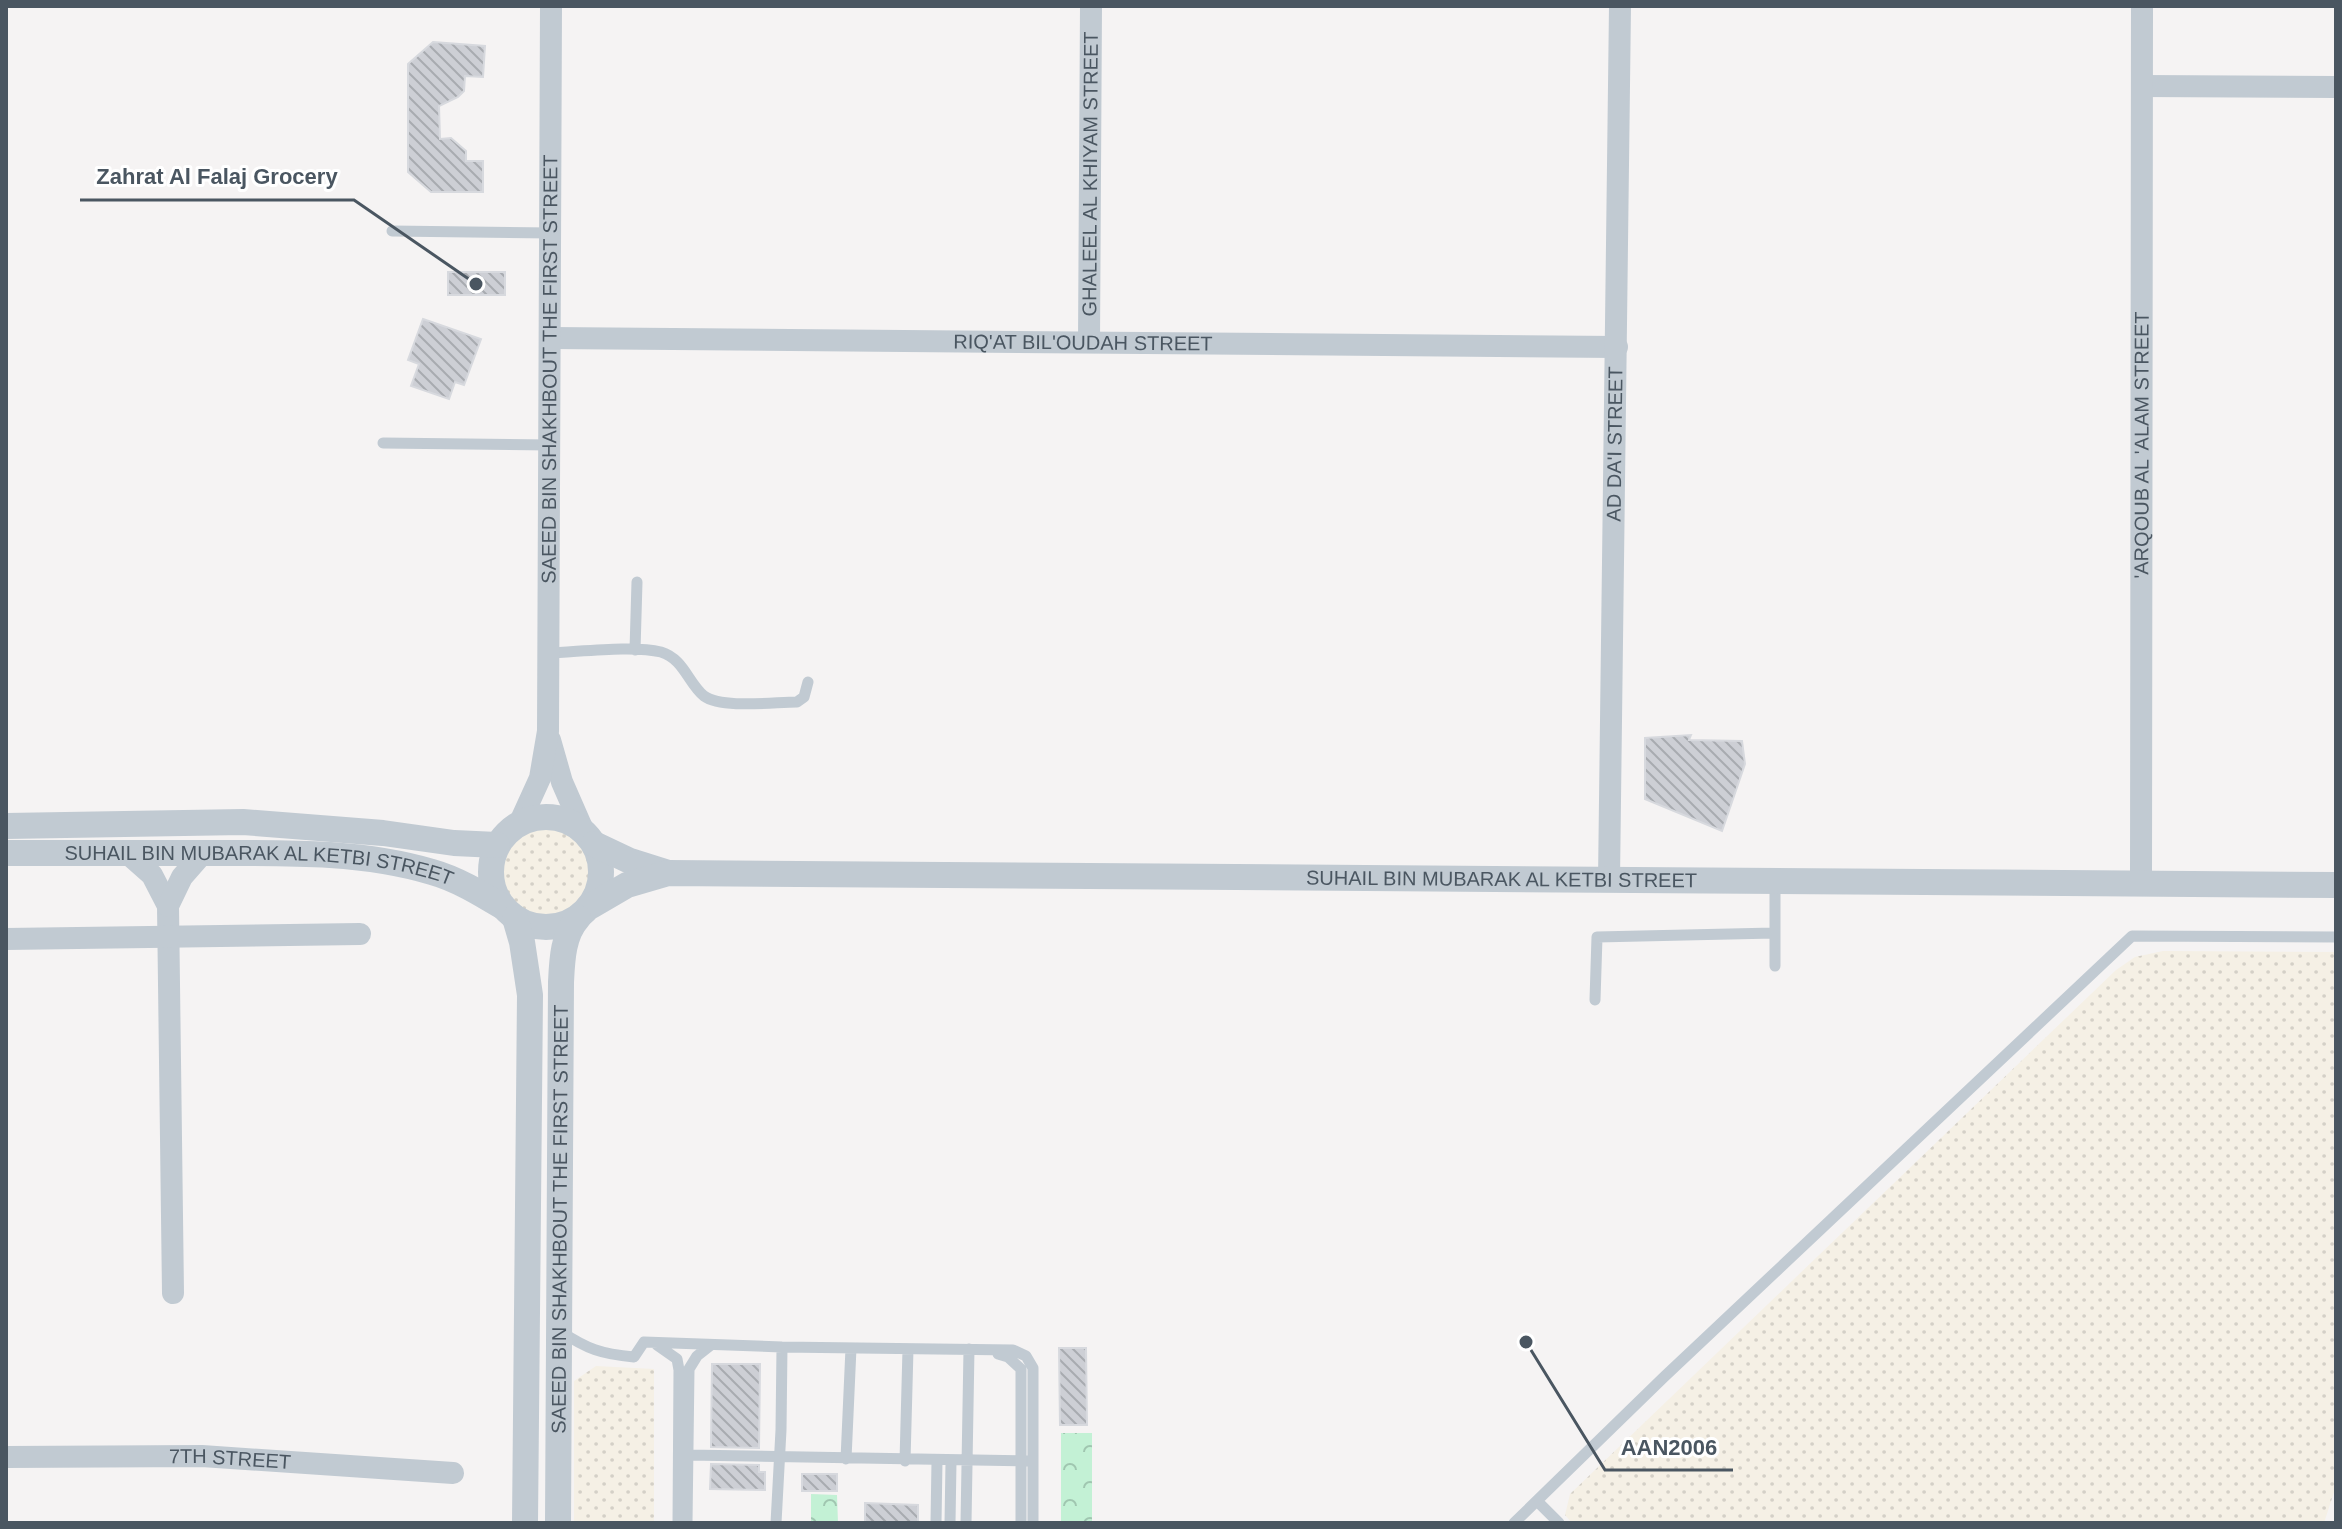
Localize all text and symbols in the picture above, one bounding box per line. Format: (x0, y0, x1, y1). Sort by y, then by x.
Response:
street label: GHALEEL AL KHIYAM STREET (1078, 31, 1102, 317)
callout: Zahrat Al Falaj Grocery (80, 154, 354, 200)
street label: SAEED BIN SHAKHBOUT THE FIRST STREET (538, 154, 561, 584)
text: Zahrat Al Falaj Grocery (96, 164, 338, 189)
street label: 'ARQOUB AL 'ALAM STREET (2130, 311, 2153, 579)
street label: RIQ'AT BIL'OUDAH STREET (953, 330, 1213, 355)
street label: AD DA'I STREET (1603, 366, 1626, 522)
street label: SUHAIL BIN MUBARAK AL KETBI STREET (64, 842, 457, 890)
street label: SUHAIL BIN MUBARAK AL KETBI STREET (1306, 867, 1697, 891)
street label: SAEED BIN SHAKHBOUT THE FIRST STREET (547, 1004, 572, 1434)
callout: AAN2006 (1605, 1424, 1733, 1470)
text: AAN2006 (1621, 1435, 1717, 1460)
street label: 7TH STREET (169, 1445, 292, 1473)

